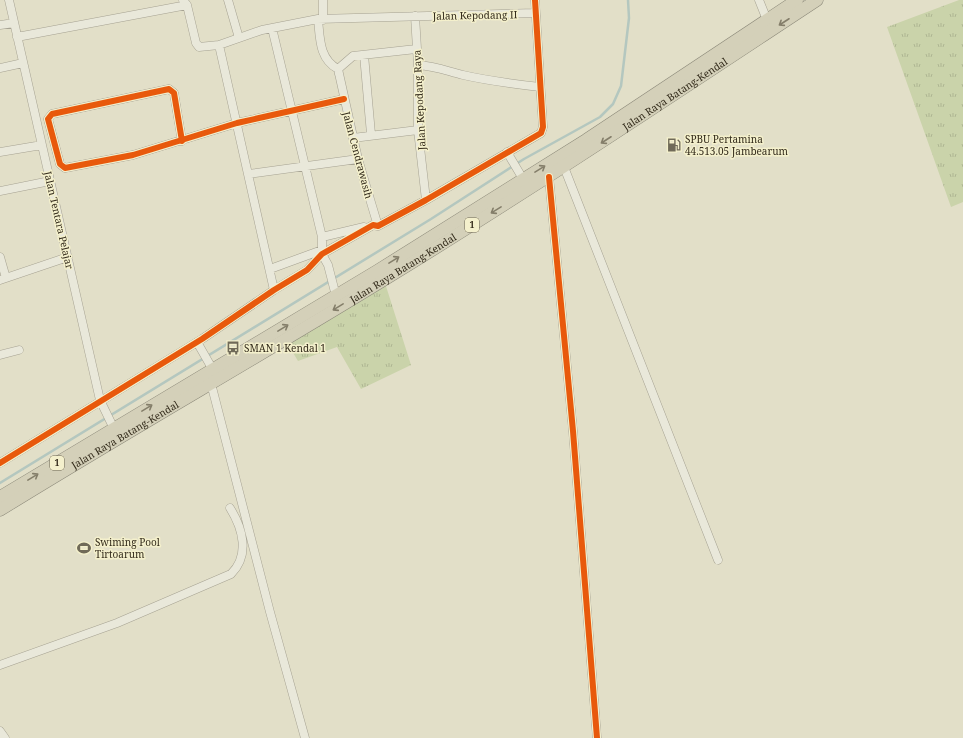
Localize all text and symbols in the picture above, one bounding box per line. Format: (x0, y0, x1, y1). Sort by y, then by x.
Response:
street label: Jalan Kepodang II (432, 7, 518, 23)
one-way arrow (778, 18, 790, 26)
street label: Jalan Kepodang Raya (409, 49, 429, 152)
street label: Jalan Raya Batang-Kendal (619, 54, 730, 134)
street label: Jalan Cendrawasih (339, 109, 377, 201)
place label: SPBU Pertamina 44.513.05 Jambearum (685, 132, 789, 158)
one-way arrow (601, 136, 612, 144)
fuel station icon: SPBU Pertamina 44.513.05 Jambearum (666, 137, 682, 153)
one-way arrow (534, 164, 546, 172)
street label: Jalan Tentara Pelajar (41, 169, 77, 270)
one-way arrow (490, 206, 502, 214)
road number: 1 (465, 218, 479, 232)
street label: Jalan Raya Batang-Kendal (346, 230, 459, 307)
one-way arrow (388, 256, 400, 264)
one-way arrow (332, 304, 344, 312)
one-way arrow (277, 323, 289, 331)
bus stop icon: SMAN 1 Kendal 1 (225, 340, 241, 356)
place label: SMAN 1 Kendal 1 (244, 341, 326, 355)
street label: Jalan Raya Batang-Kendal (68, 397, 181, 472)
one-way arrow (141, 404, 153, 412)
road number: 1 (50, 456, 64, 470)
one-way arrow (27, 473, 38, 481)
place label: Swiming Pool Tirtoarum (95, 535, 160, 561)
sports icon: Swiming Pool Tirtoarum (76, 540, 92, 556)

